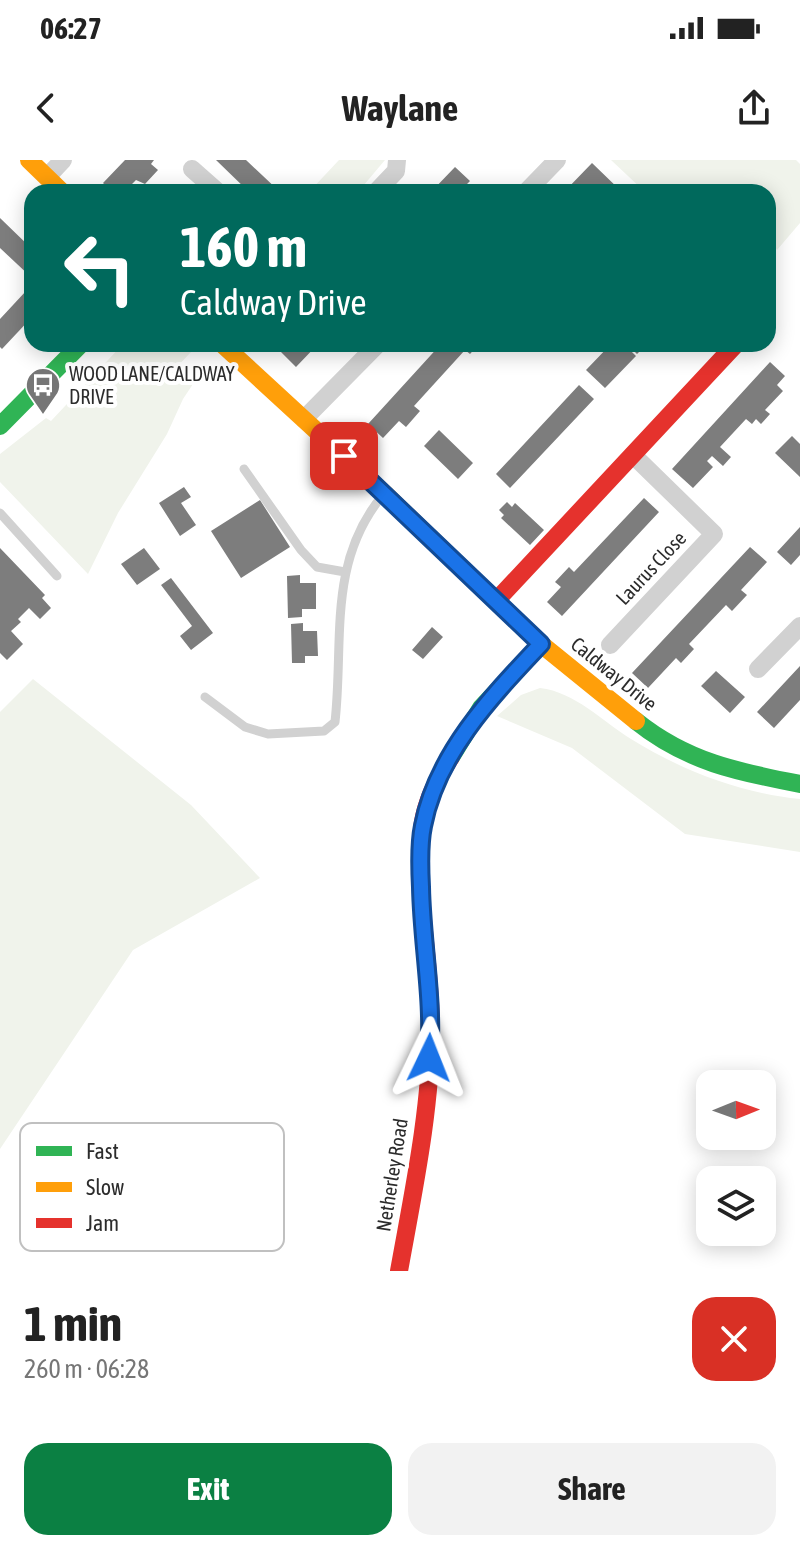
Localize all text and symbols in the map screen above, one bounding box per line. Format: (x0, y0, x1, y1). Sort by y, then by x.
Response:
text: 06:27 (40, 11, 102, 45)
icon: back (24, 86, 68, 130)
icon: share (732, 86, 776, 130)
text: Waylane (342, 87, 458, 129)
text: 160 m (180, 215, 307, 279)
icon: left (48, 216, 152, 320)
text: Caldway Drive (180, 281, 367, 323)
place label: WOOD LANE/CALDWAY DRIVE (69, 362, 235, 408)
bus stop icon: WOOD LANE/CALDWAY DRIVE (24, 366, 62, 416)
pin (310, 422, 378, 490)
icon: arrive (322, 434, 366, 478)
street label: Laurus Close (611, 526, 690, 609)
street label: Caldway Drive (567, 632, 662, 715)
position arrow (387, 1016, 471, 1100)
north arrow (696, 1070, 776, 1150)
map controls (696, 1070, 776, 1246)
street label: Netherley Road (371, 1117, 412, 1233)
legend (20, 1123, 284, 1251)
text: Fast (86, 1138, 119, 1164)
button: layers (696, 1166, 776, 1246)
text: Slow (86, 1174, 124, 1200)
text: Jam (86, 1210, 119, 1236)
text: 1 min (24, 1296, 122, 1351)
button: close (692, 1297, 776, 1381)
text: 260 m · 06:28 (24, 1354, 149, 1384)
button: Exit (24, 1443, 392, 1535)
button: Share (408, 1443, 776, 1535)

